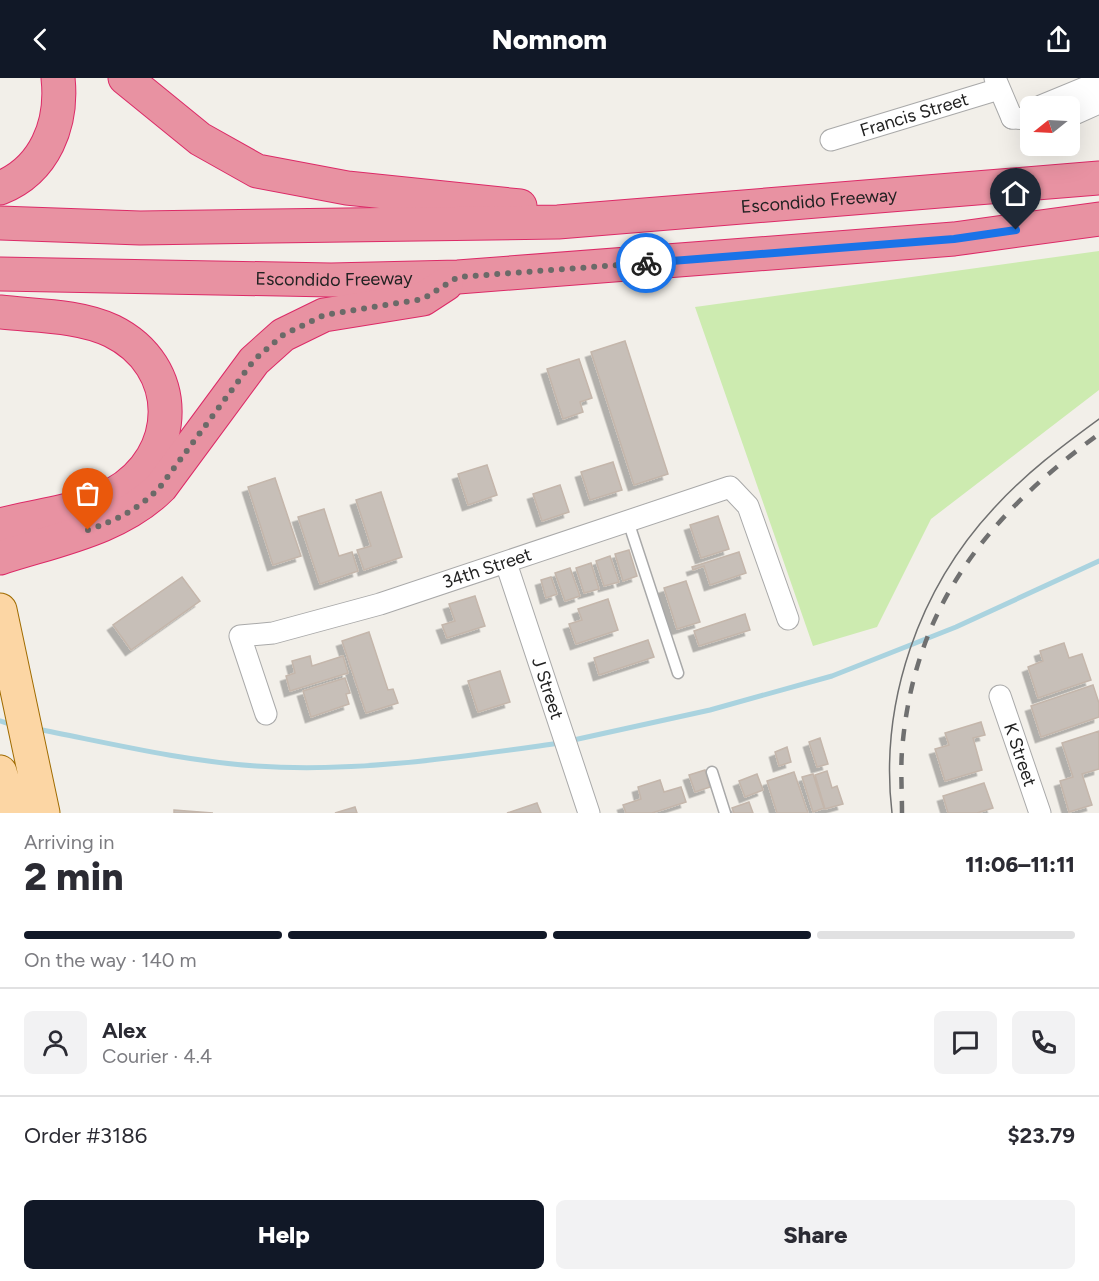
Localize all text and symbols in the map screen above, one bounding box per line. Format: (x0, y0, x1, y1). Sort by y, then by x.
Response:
icon: back (24, 23, 57, 56)
text: Nomnom (492, 23, 607, 56)
icon: share (1042, 23, 1075, 56)
street label: Francis Street (857, 88, 971, 142)
north arrow (1020, 96, 1080, 156)
map controls (1020, 96, 1080, 156)
pin (990, 168, 1041, 230)
icon: home (999, 177, 1032, 210)
street label: Escondido Freeway (740, 183, 899, 218)
courier (616, 233, 676, 293)
icon: bike (630, 247, 663, 280)
street label: Escondido Freeway (255, 267, 413, 291)
pin (62, 468, 113, 530)
icon: bag (71, 477, 104, 510)
street label: 34th Street (440, 543, 535, 593)
street label: J Street (527, 654, 568, 722)
street label: K Street (999, 720, 1041, 790)
text: Arriving in (24, 830, 114, 854)
text: 11:06–11:11 (965, 851, 1075, 878)
text: 2 min (24, 853, 124, 900)
text: On the way · 140 m (24, 948, 197, 972)
button: person (24, 1011, 87, 1074)
button: chat (934, 1011, 997, 1074)
button: phone (1012, 1011, 1075, 1074)
text: Alex (102, 1017, 147, 1044)
text: Courier · 4.4 (102, 1044, 212, 1068)
text: Order #3186 (24, 1122, 147, 1149)
text: $23.79 (1007, 1122, 1075, 1149)
button: Help (24, 1200, 544, 1269)
button: Share (556, 1200, 1075, 1269)

